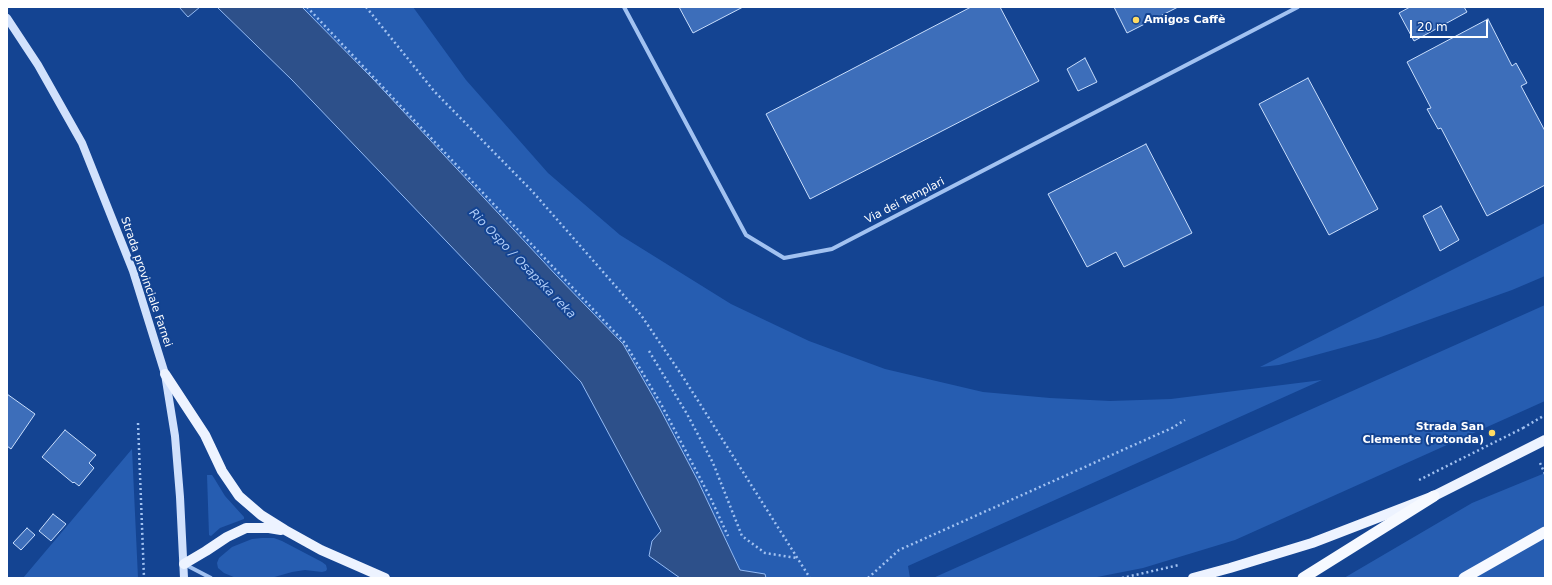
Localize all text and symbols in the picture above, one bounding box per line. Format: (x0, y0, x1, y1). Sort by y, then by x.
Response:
scale bar (1412, 12, 1490, 38)
place label: Amigos Caffè (1144, 13, 1225, 27)
marker: Amigos Caffè (1131, 15, 1141, 25)
text: 20 m (1417, 20, 1448, 34)
street label: Via dei Templari (863, 175, 947, 227)
water label: Rio Ospo / Osapska reka (466, 206, 578, 322)
street label: Strada provinciale Farnei (118, 215, 174, 349)
place label: Strada San Clemente (rotonda) (1362, 420, 1484, 446)
marker: Strada San Clemente (rotonda) (1487, 428, 1497, 438)

